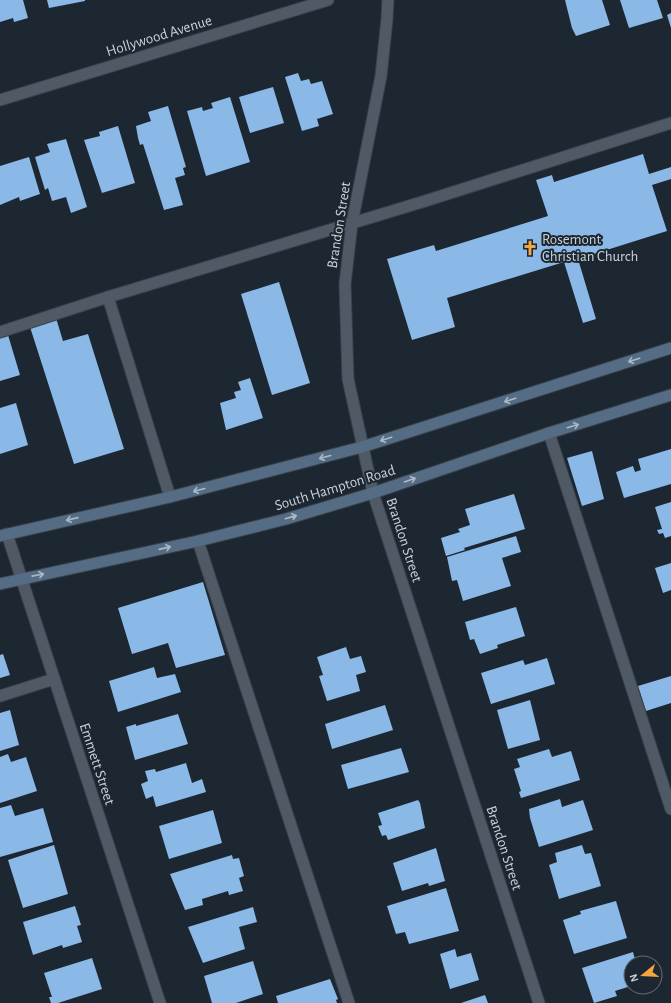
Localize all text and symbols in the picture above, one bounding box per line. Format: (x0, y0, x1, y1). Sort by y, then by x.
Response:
street label: Hollywood Avenue (104, 13, 214, 59)
street label: Brandon Street (325, 180, 353, 269)
place label: Rosemont Christian Church (542, 232, 638, 264)
church icon: Rosemont Christian Church (521, 239, 539, 257)
one-way arrow (628, 357, 641, 364)
one-way arrow (504, 397, 517, 404)
one-way arrow (566, 421, 578, 429)
one-way arrow (380, 436, 393, 443)
one-way arrow (318, 454, 331, 461)
street label: South Hampton Road (273, 462, 397, 513)
one-way arrow (403, 476, 415, 484)
one-way arrow (193, 486, 206, 494)
street label: Brandon Street (383, 496, 425, 584)
one-way arrow (285, 513, 298, 520)
one-way arrow (66, 516, 79, 524)
one-way arrow (158, 544, 171, 552)
one-way arrow (31, 571, 44, 579)
street label: Emmett Street (77, 721, 117, 807)
street label: Brandon Street (483, 804, 525, 892)
north arrow (623, 955, 663, 995)
text: N (628, 973, 640, 983)

